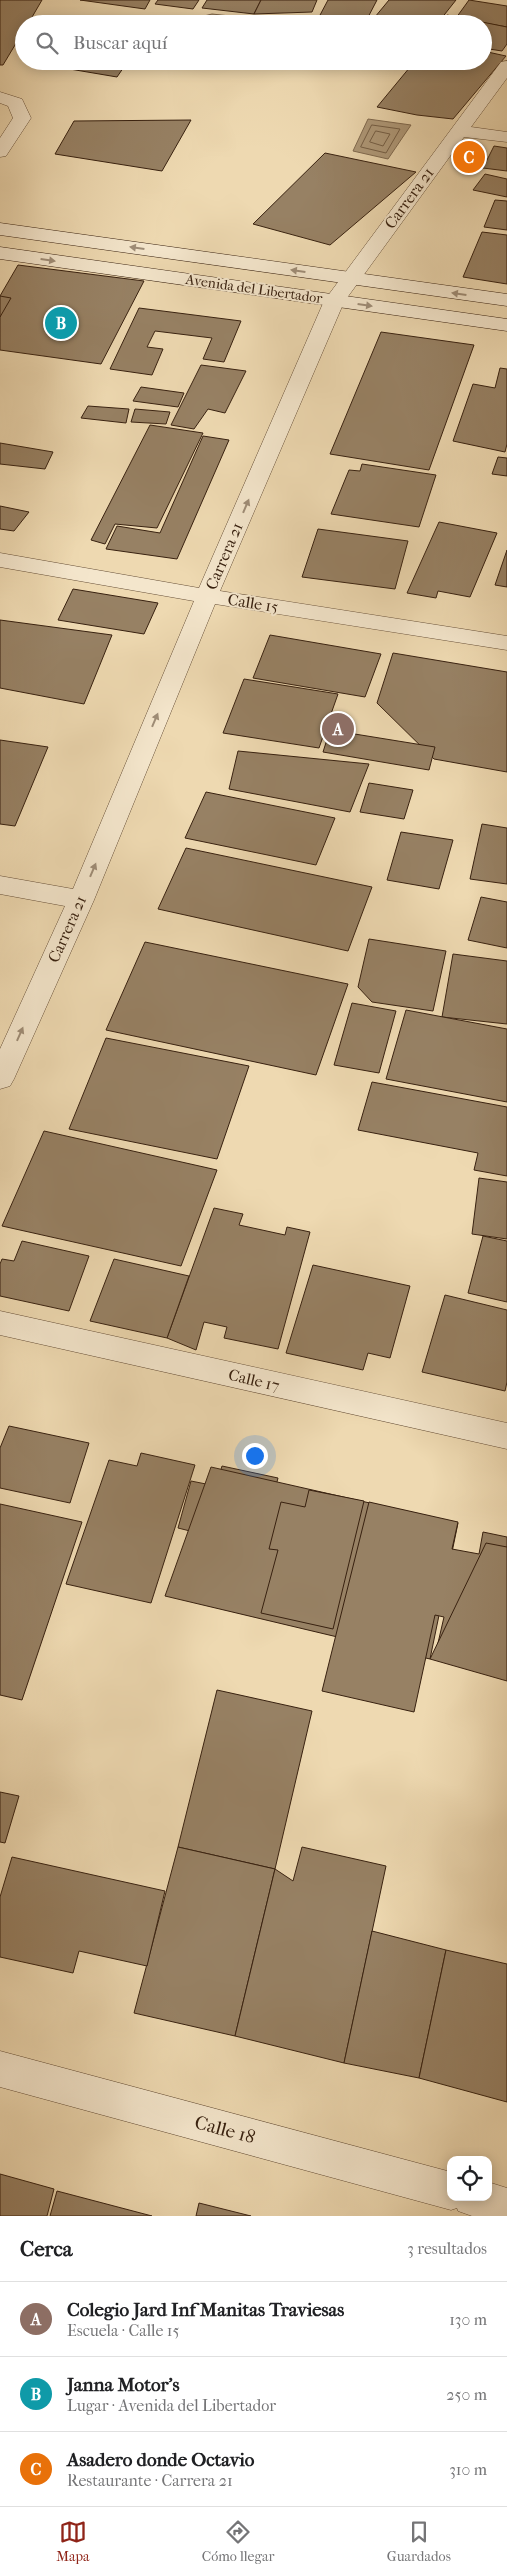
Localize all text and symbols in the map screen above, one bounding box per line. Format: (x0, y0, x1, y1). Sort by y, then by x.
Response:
search box (15, 15, 492, 70)
icon: search (33, 29, 61, 57)
text: Buscar aquí (73, 32, 167, 54)
pin: C (453, 138, 485, 176)
street label: Carrera 21 (380, 164, 438, 232)
one-way arrow (129, 244, 145, 252)
one-way arrow (41, 256, 57, 264)
one-way arrow (289, 267, 305, 275)
street label: Avenida del Libertador (184, 271, 323, 307)
one-way arrow (450, 289, 466, 297)
one-way arrow (357, 301, 373, 309)
pin: B (45, 304, 77, 342)
one-way arrow (242, 499, 250, 513)
street label: Carrera 21 (201, 520, 247, 592)
street label: Calle 15 (226, 590, 280, 616)
pin: A (322, 710, 354, 748)
one-way arrow (152, 713, 160, 727)
one-way arrow (89, 862, 97, 877)
street label: Carrera 21 (44, 893, 90, 965)
one-way arrow (16, 1027, 24, 1041)
street label: Calle 17 (227, 1365, 282, 1395)
your location (242, 1443, 268, 1469)
street label: Calle 18 (192, 2111, 258, 2149)
map controls (447, 2156, 492, 2201)
button: locate (447, 2156, 492, 2201)
text: Cerca (20, 2237, 72, 2261)
text: 3 resultados (407, 2239, 487, 2258)
text: Colegio Jard Inf Manitas Traviesas (67, 2299, 344, 2321)
text: A (31, 2310, 41, 2329)
text: 130 m (449, 2310, 487, 2329)
text: Escuela · Calle 15 (67, 2321, 179, 2340)
text: Janna Motor's (67, 2374, 179, 2396)
text: B (31, 2385, 41, 2404)
text: 250 m (446, 2385, 487, 2404)
text: Lugar · Avenida del Libertador (67, 2396, 276, 2415)
text: Asadero donde Octavio (67, 2449, 254, 2471)
text: C (31, 2460, 41, 2479)
text: 310 m (449, 2460, 487, 2479)
text: Restaurante · Carrera 21 (67, 2471, 233, 2490)
tab: Mapa (56, 2518, 90, 2565)
tab: Cómo llegar (202, 2518, 274, 2565)
tab: Guardados (387, 2518, 451, 2565)

